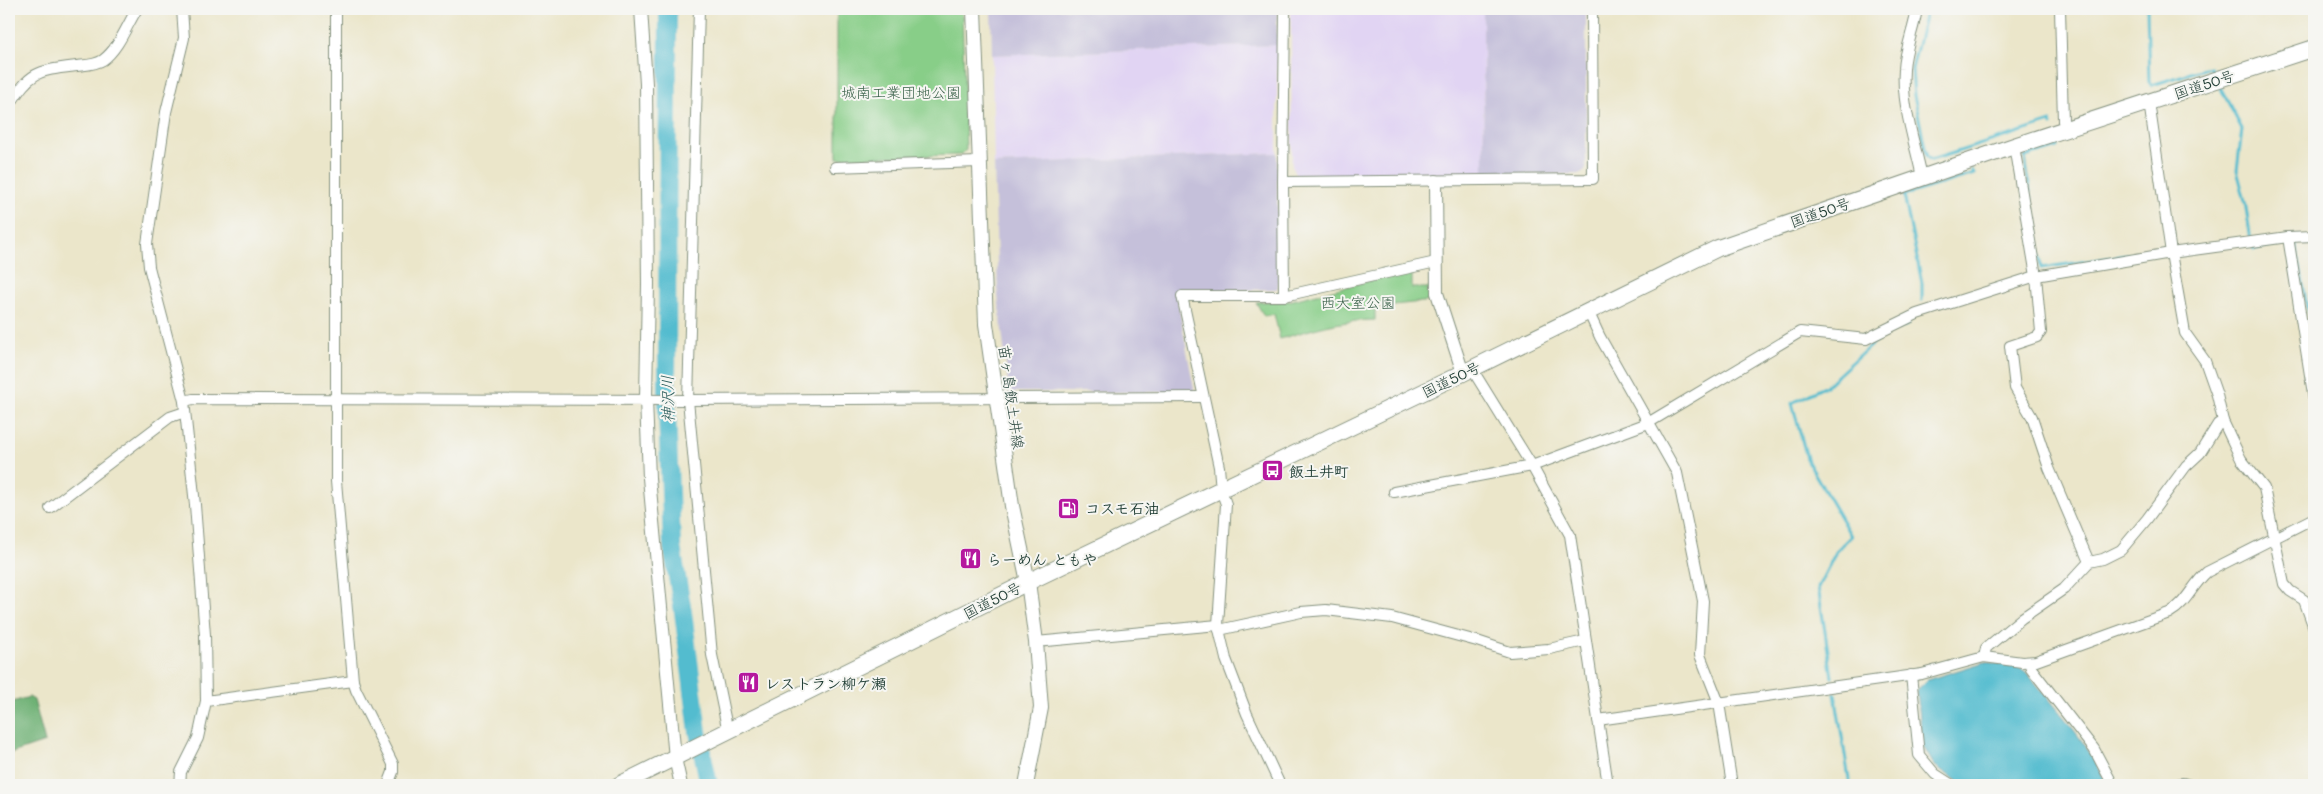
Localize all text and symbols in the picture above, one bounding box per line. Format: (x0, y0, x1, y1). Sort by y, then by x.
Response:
street label: 国道50号 (2171, 65, 2237, 103)
park label: 城南工業団地公園 (841, 82, 961, 102)
street label: 国道50号 (1787, 192, 1853, 232)
park label: 西大室公園 (1320, 292, 1396, 312)
street label: 苗ヶ島飯土井線 (995, 344, 1029, 450)
street label: 国道50号 (1418, 356, 1484, 402)
water label: 神沢川 (656, 375, 678, 423)
bus stop icon: 飯土井町 (1261, 459, 1285, 483)
place label: 飯土井町 (1289, 461, 1349, 481)
fuel station icon: コスモ石油 (1057, 496, 1081, 520)
place label: コスモ石油 (1085, 498, 1159, 518)
restaurant icon: らーめん ともや (959, 547, 983, 571)
place label: らーめん ともや (987, 549, 1097, 569)
street label: 国道50号 (959, 577, 1025, 623)
restaurant icon: レストラン柳ケ瀬 (737, 671, 761, 695)
place label: レストラン柳ケ瀬 (765, 673, 886, 693)

